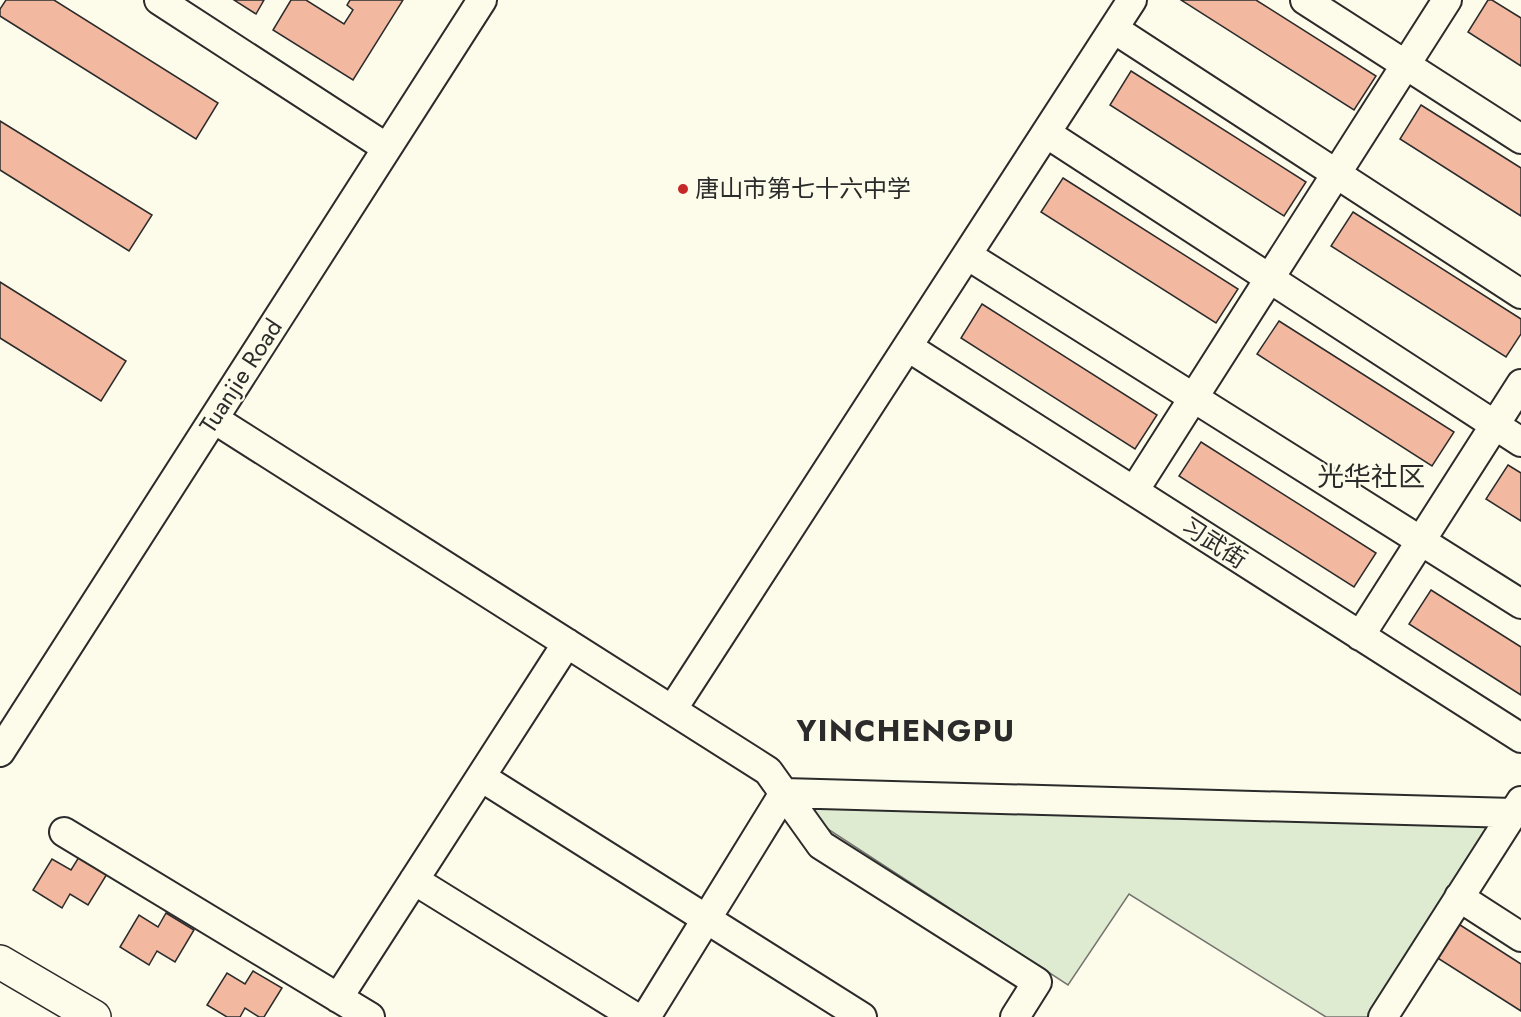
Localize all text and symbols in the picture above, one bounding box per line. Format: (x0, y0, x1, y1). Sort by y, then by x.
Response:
place label: 唐山市第七十六中学 (695, 171, 911, 206)
marker: 唐山市第七十六中学 (676, 182, 690, 196)
street label: Tuanjie Road (191, 312, 291, 440)
district label: 光华社区 (1317, 457, 1425, 496)
street label: 习武街 (1175, 508, 1254, 577)
district label: YINCHENGPU (796, 709, 1015, 752)

